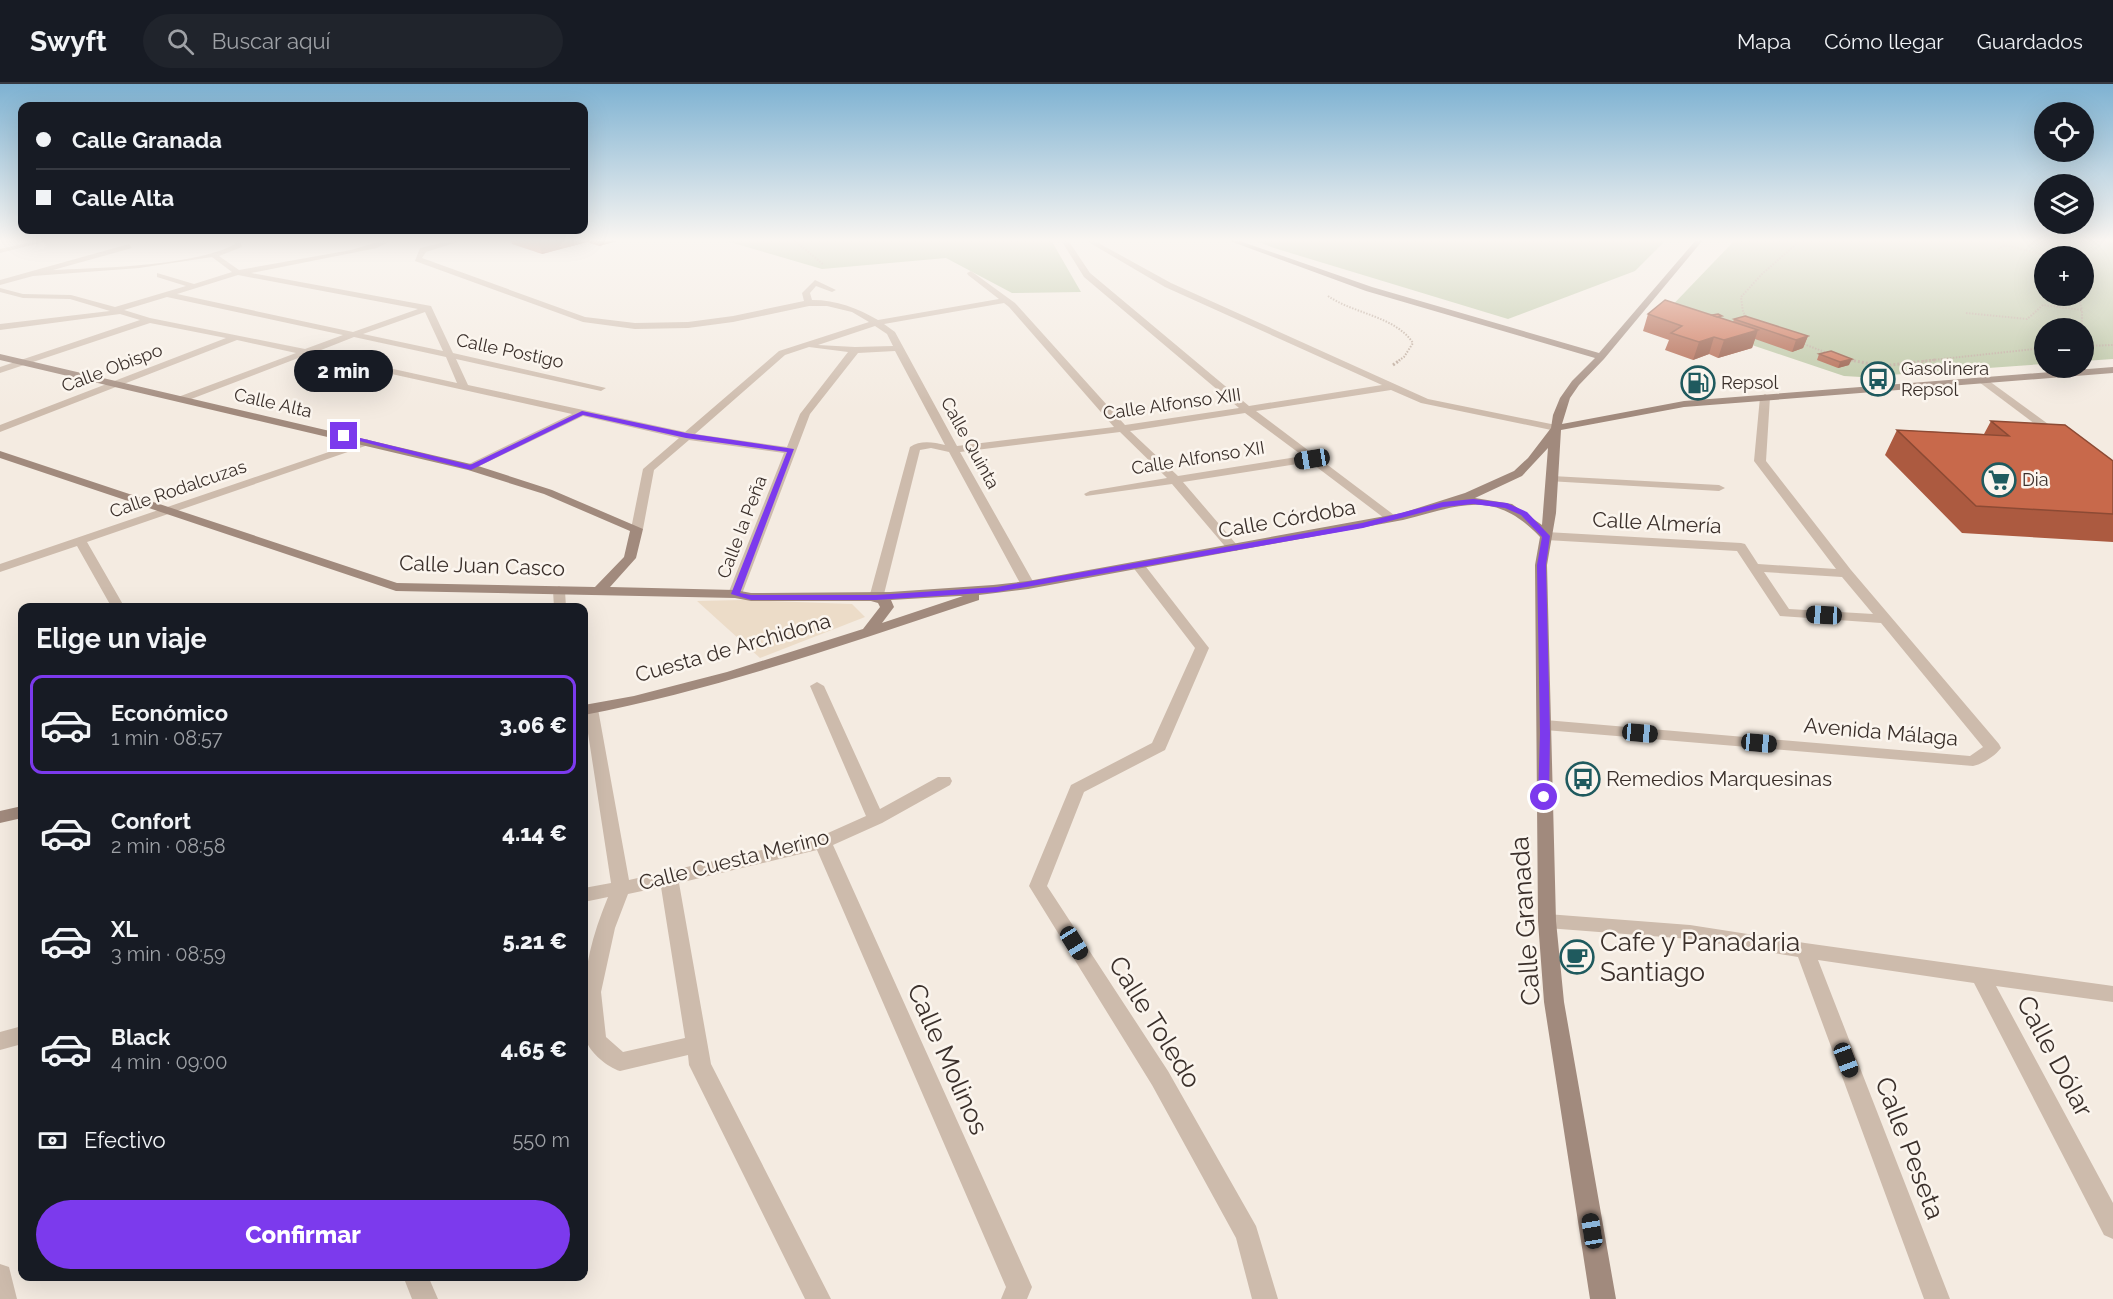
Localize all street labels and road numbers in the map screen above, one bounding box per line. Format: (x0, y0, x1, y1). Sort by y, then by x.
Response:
street label: Calle Postigo (454, 329, 566, 372)
street label: Calle Obispo (58, 339, 165, 396)
street label: Calle Alta (232, 383, 314, 422)
street label: Calle Alfonso XIII (1102, 383, 1242, 424)
street label: Calle Quinta (937, 393, 1004, 492)
street label: Calle Alfonso XII (1130, 437, 1266, 478)
street label: Calle Rodalcuzas (107, 455, 249, 522)
street label: Calle la Peña (712, 473, 771, 581)
street label: Calle Córdoba (1216, 494, 1357, 543)
street label: Calle Almería (1592, 507, 1722, 538)
street label: Calle Juan Casco (399, 550, 565, 581)
street label: Cuesta de Archidona (632, 608, 833, 687)
street label: Avenida Málaga (1803, 712, 1959, 751)
street label: Calle Cuesta Merino (636, 824, 832, 895)
street label: Calle Granada (1504, 835, 1546, 1007)
street label: Calle Toledo (1103, 951, 1207, 1093)
street label: Calle Molinos (901, 979, 995, 1139)
street label: Calle Dólar (2011, 990, 2099, 1122)
street label: Calle Peseta (1869, 1073, 1951, 1223)

